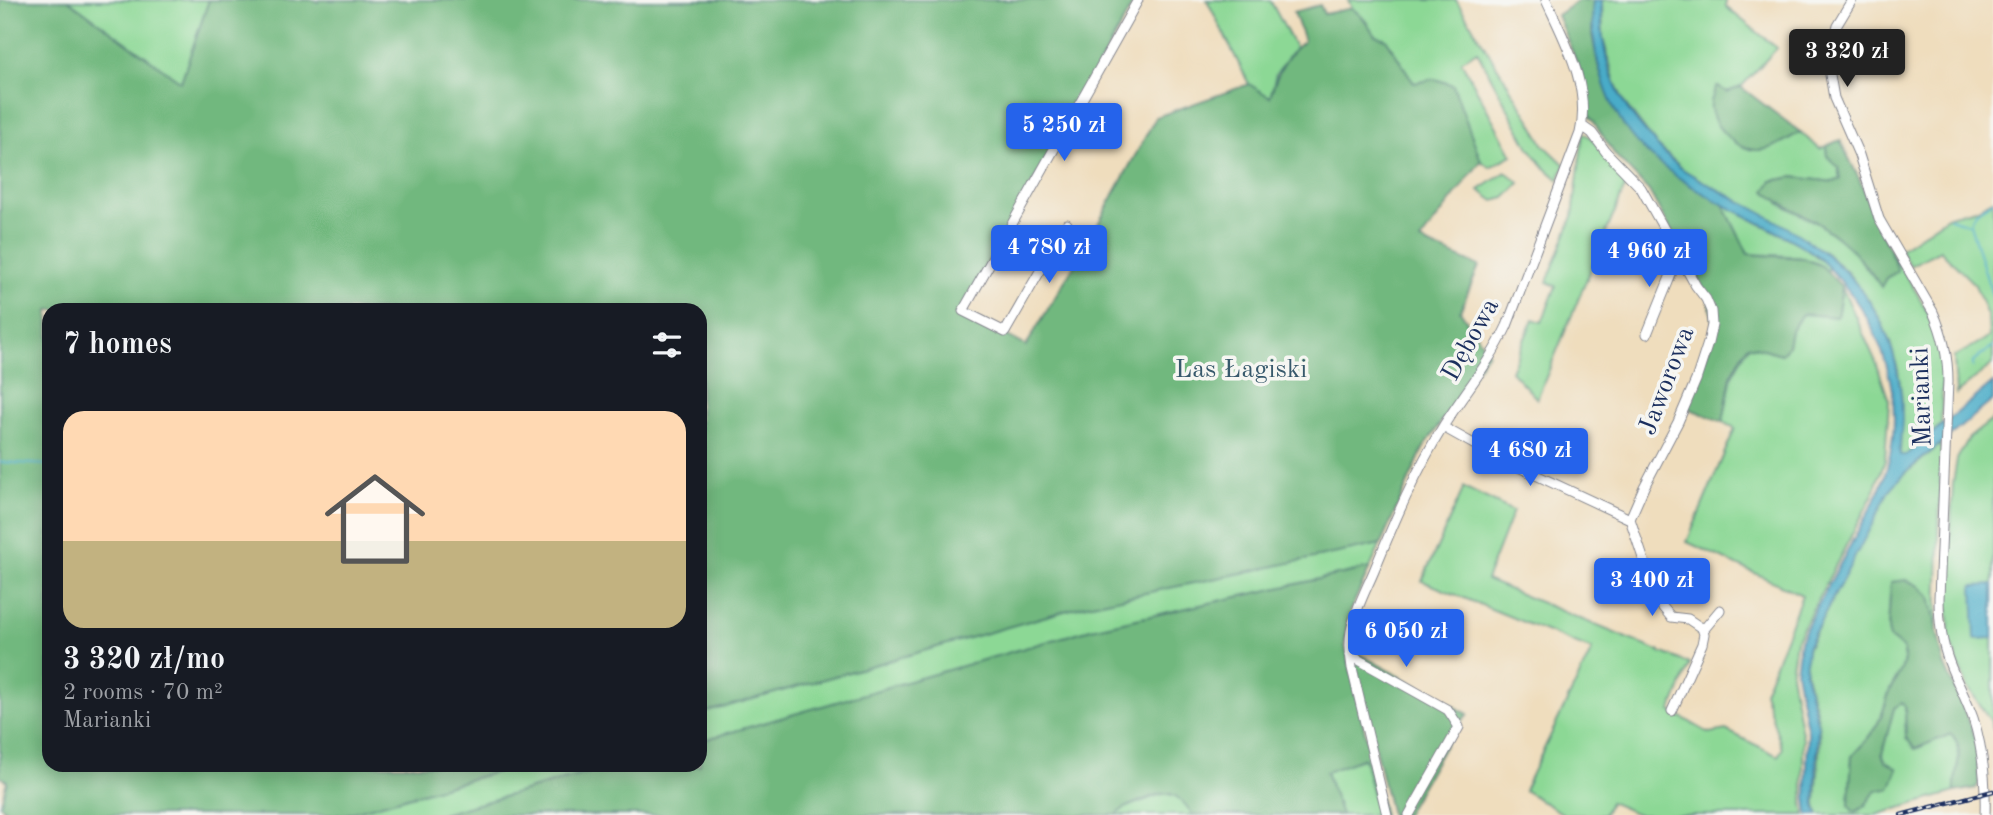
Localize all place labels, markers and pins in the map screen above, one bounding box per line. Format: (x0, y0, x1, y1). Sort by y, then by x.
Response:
pin: 3 320 zł (1775, 29, 1919, 89)
pin: 5 250 zł (992, 104, 1136, 163)
pin: 4 780 zł (977, 226, 1121, 285)
pin: 4 960 zł (1577, 230, 1721, 289)
pin: 4 680 zł (1458, 428, 1602, 488)
pin: 3 400 zł (1580, 558, 1724, 618)
pin: 6 050 zł (1334, 610, 1478, 669)

